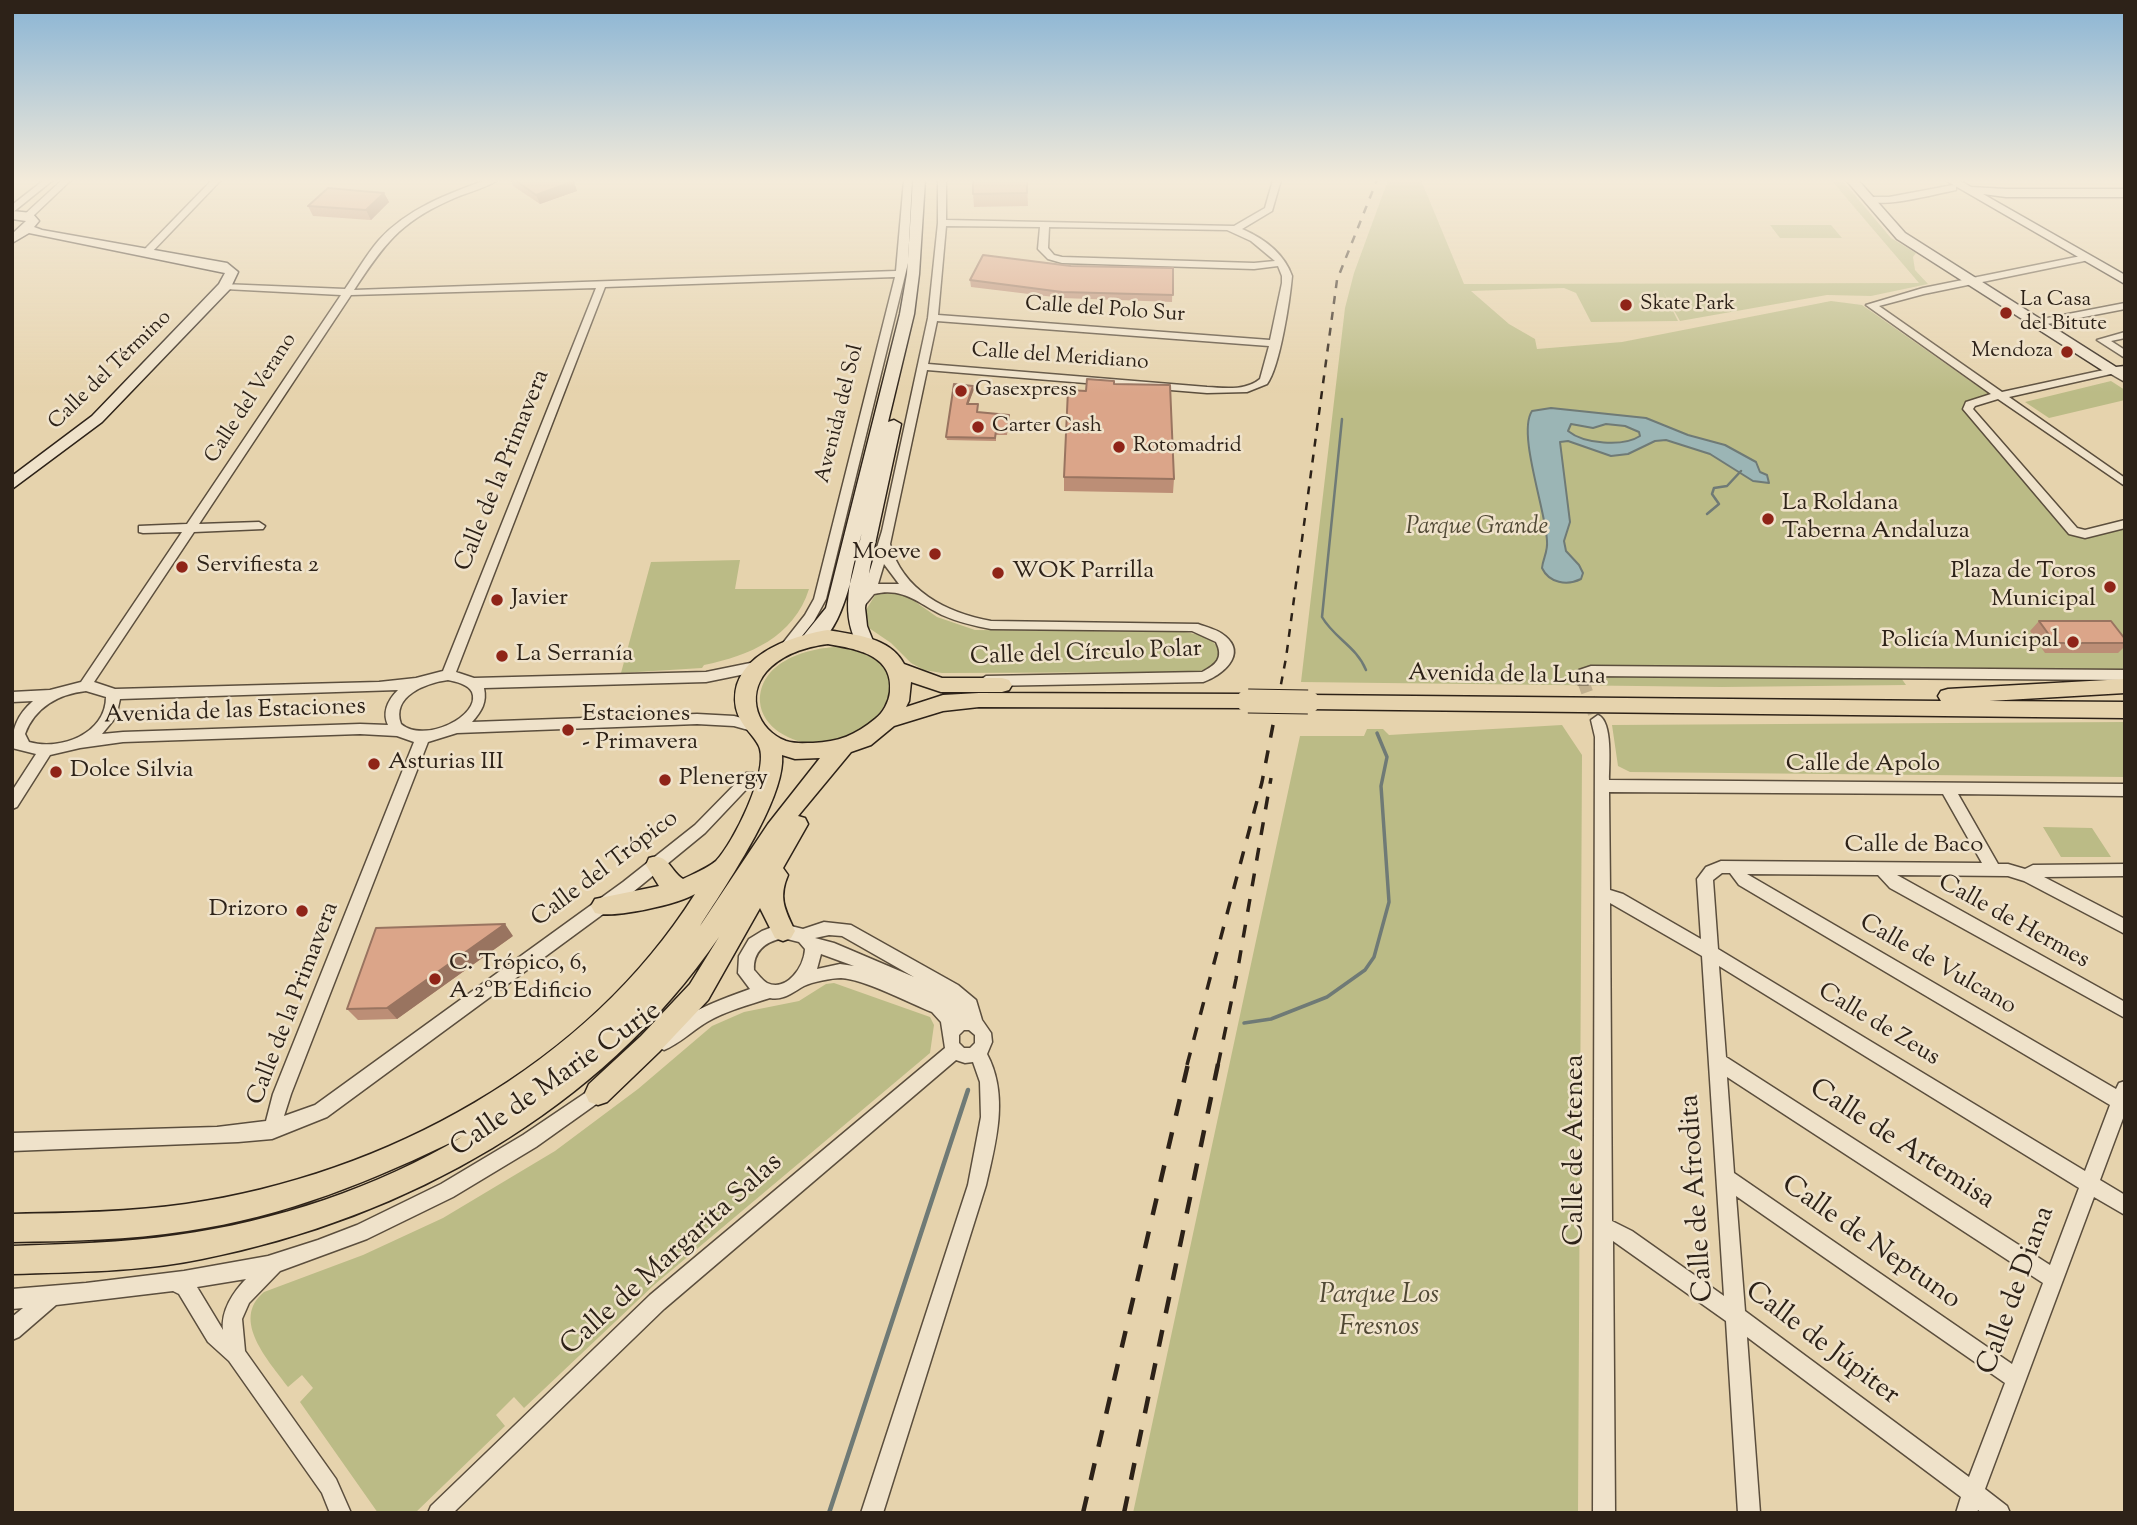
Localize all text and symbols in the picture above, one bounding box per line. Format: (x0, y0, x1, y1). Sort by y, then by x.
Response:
place label: La Casa del Bitute (2020, 288, 2107, 338)
place label: Skate Park (1640, 292, 1735, 318)
street label: Calle del Polo Sur (1024, 293, 1186, 329)
marker: Skate Park (1618, 297, 1634, 313)
marker: La Casa del Bitute (1998, 305, 2014, 321)
street label: Calle del Término (44, 306, 178, 436)
street label: Calle del Verano (201, 329, 303, 469)
street label: Calle del Meridiano (971, 339, 1149, 377)
place label: Mendoza (1971, 339, 2053, 365)
street label: Avenida del Sol (812, 342, 870, 486)
marker: Mendoza (2059, 344, 2075, 360)
street label: Calle de la Primavera (450, 366, 558, 576)
place label: Gasexpress (975, 378, 1077, 404)
marker: Gasexpress (953, 383, 969, 399)
place label: Carter Cash (992, 414, 1102, 440)
marker: Carter Cash (970, 419, 986, 435)
place label: Rotomadrid (1133, 434, 1242, 460)
marker: Rotomadrid (1111, 439, 1127, 455)
place label: La Roldana Taberna Andaluza (1782, 491, 1970, 547)
marker: La Roldana Taberna Andaluza (1760, 511, 1776, 527)
park label: Parque Grande (1406, 515, 1548, 543)
place label: Moeve (852, 540, 921, 568)
marker: Moeve (927, 546, 943, 562)
place label: Servifiesta 2 (196, 553, 319, 581)
marker: Servifiesta 2 (174, 559, 190, 575)
place label: WOK Parrilla (1012, 559, 1154, 587)
place label: Plaza de Toros Municipal (1950, 559, 2096, 615)
marker: WOK Parrilla (990, 565, 1006, 581)
marker: Plaza de Toros Municipal (2102, 579, 2118, 595)
place label: Javier (511, 586, 568, 614)
marker: Javier (489, 592, 505, 608)
place label: Policía Municipal (1881, 628, 2059, 656)
marker: Policía Municipal (2065, 634, 2081, 650)
street label: Calle del Círculo Polar (970, 637, 1202, 673)
place label: La Serranía (516, 642, 633, 670)
marker: La Serranía (494, 648, 510, 664)
street label: Avenida de la Luna (1408, 661, 1606, 693)
street label: Avenida de las Estaciones (104, 694, 366, 732)
place label: Estaciones - Primavera (582, 702, 698, 758)
marker: Estaciones - Primavera (560, 722, 576, 738)
place label: Asturias III (388, 750, 504, 778)
street label: Calle de Apolo (1786, 752, 1940, 780)
marker: Asturias III (366, 756, 382, 772)
place label: Dolce Silvia (70, 758, 194, 786)
marker: Dolce Silvia (48, 764, 64, 780)
place label: Plenergy (679, 766, 768, 794)
marker: Plenergy (657, 772, 673, 788)
street label: Calle del Trópico (527, 805, 685, 935)
street label: Calle de Baco (1845, 833, 1983, 861)
street label: Calle de Hermes (1932, 870, 2094, 976)
place label: Drizoro (209, 897, 288, 925)
street label: Calle de la Primavera (243, 899, 347, 1109)
marker: Drizoro (294, 903, 310, 919)
street label: Calle de Vulcano (1853, 909, 2021, 1023)
place label: C. Trópico, 6, A 2ºB Edificio (449, 951, 592, 1007)
marker: C. Trópico, 6, A 2ºB Edificio (427, 971, 443, 987)
street label: Calle de Zeus (1812, 978, 1944, 1074)
street label: Calle de Marie Curie (445, 996, 669, 1166)
street label: Calle de Atenea (1560, 1054, 1594, 1246)
street label: Calle de Artemisa (1802, 1074, 2000, 1218)
street label: Calle de Afrodita (1675, 1093, 1723, 1303)
street label: Calle de Margarita Salas (555, 1147, 791, 1365)
street label: Calle de Neptuno (1774, 1170, 1966, 1318)
street label: Calle de Diana (1972, 1202, 2064, 1380)
street label: Calle de Júpiter (1737, 1276, 1905, 1414)
park label: Parque Los Fresnos (1319, 1280, 1439, 1346)

